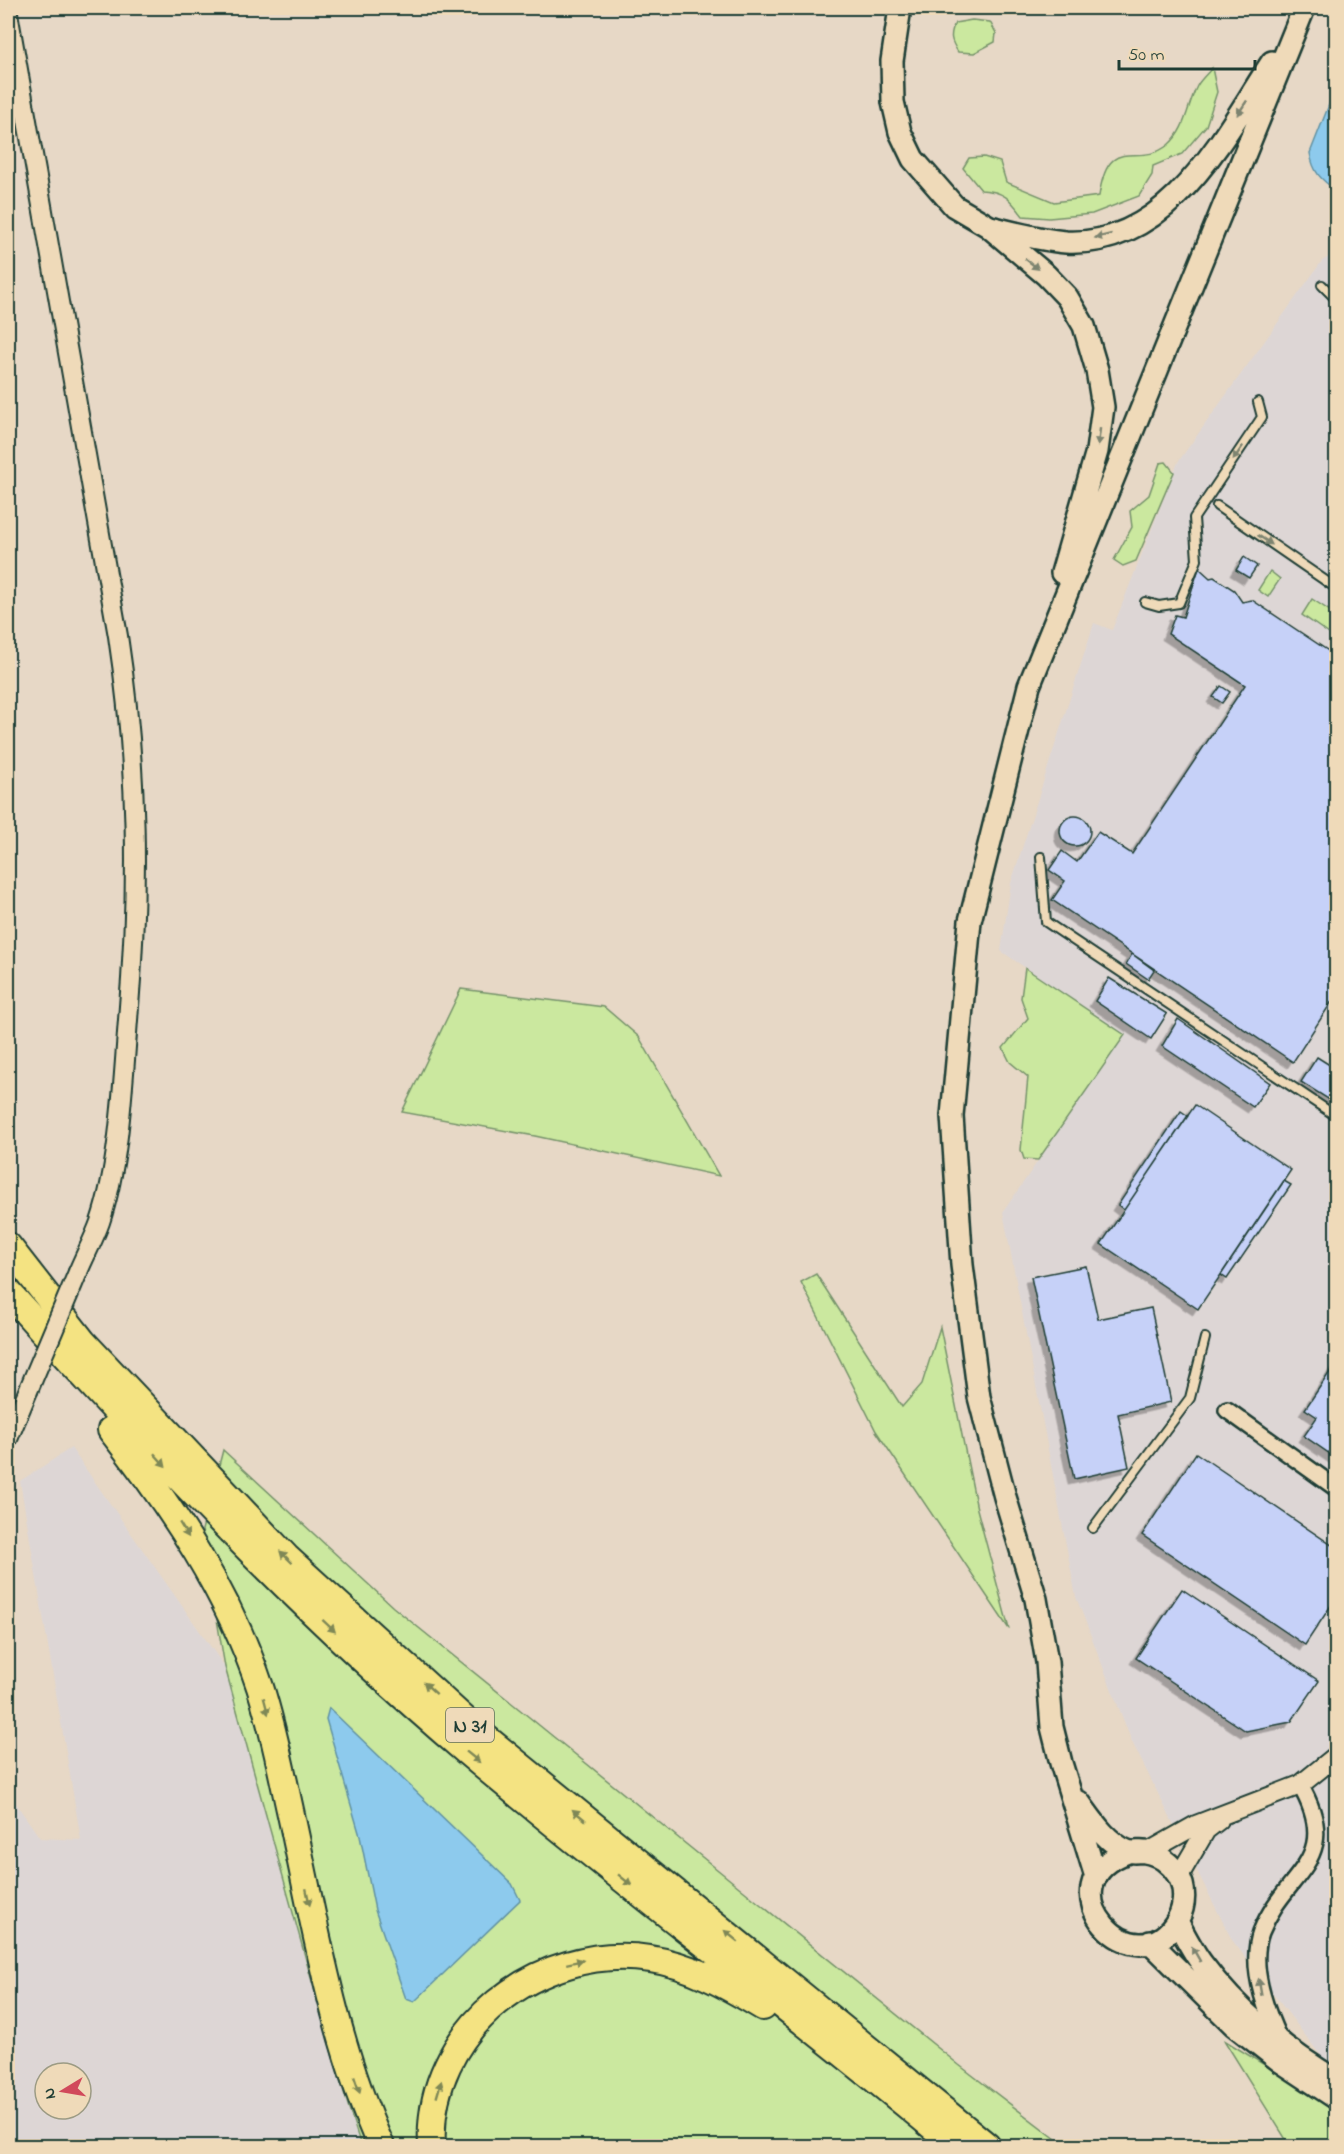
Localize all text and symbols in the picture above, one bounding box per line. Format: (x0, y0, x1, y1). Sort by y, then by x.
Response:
scale bar (1119, 33, 1256, 71)
text: 50 m (1128, 43, 1165, 69)
one-way arrow (1236, 99, 1247, 116)
one-way arrow (1094, 232, 1112, 241)
one-way arrow (1024, 258, 1040, 271)
one-way arrow (1094, 428, 1104, 447)
one-way arrow (1233, 445, 1244, 461)
one-way arrow (1256, 534, 1272, 546)
one-way arrow (153, 1453, 167, 1468)
one-way arrow (178, 1522, 189, 1538)
one-way arrow (280, 1550, 294, 1564)
one-way arrow (321, 1619, 336, 1632)
one-way arrow (423, 1682, 438, 1695)
one-way arrow (261, 1697, 271, 1715)
road number: N 31 (446, 1708, 494, 1742)
one-way arrow (465, 1751, 481, 1764)
one-way arrow (571, 1808, 587, 1821)
one-way arrow (617, 1873, 633, 1886)
one-way arrow (304, 1887, 313, 1906)
one-way arrow (723, 1930, 739, 1943)
one-way arrow (1191, 1946, 1202, 1962)
one-way arrow (566, 1956, 584, 1966)
one-way arrow (1255, 1977, 1264, 1996)
north arrow (33, 2061, 93, 2121)
one-way arrow (352, 2076, 362, 2094)
one-way arrow (435, 2080, 444, 2098)
text: N (37, 2086, 63, 2101)

